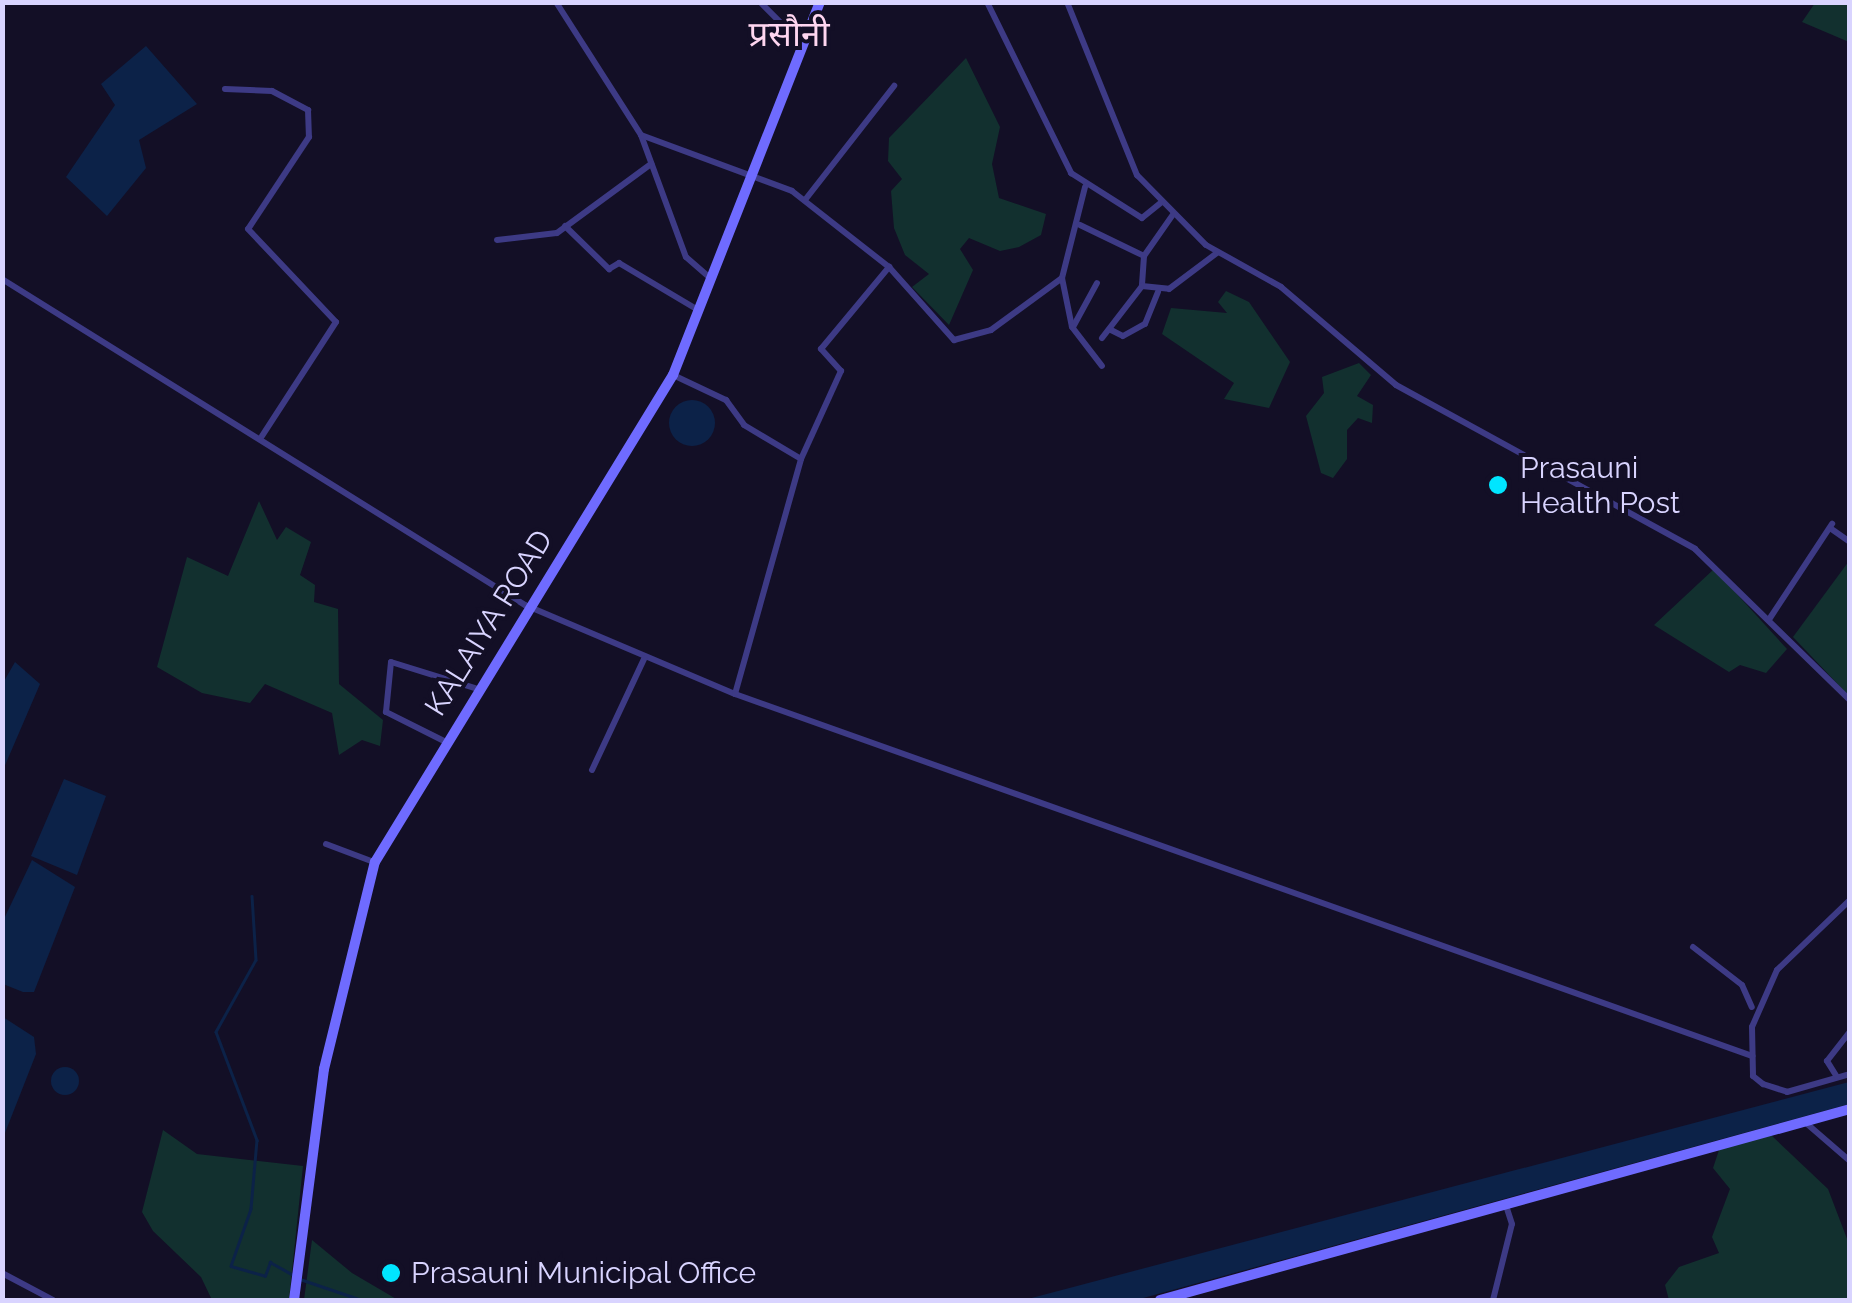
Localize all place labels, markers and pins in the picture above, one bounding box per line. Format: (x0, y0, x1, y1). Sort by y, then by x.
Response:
place label: Prasauni Health Post (1520, 450, 1680, 520)
marker: Prasauni Health Post (1485, 472, 1511, 498)
place label: Prasauni Municipal Office (411, 1255, 757, 1291)
marker: Prasauni Municipal Office (380, 1262, 402, 1284)

